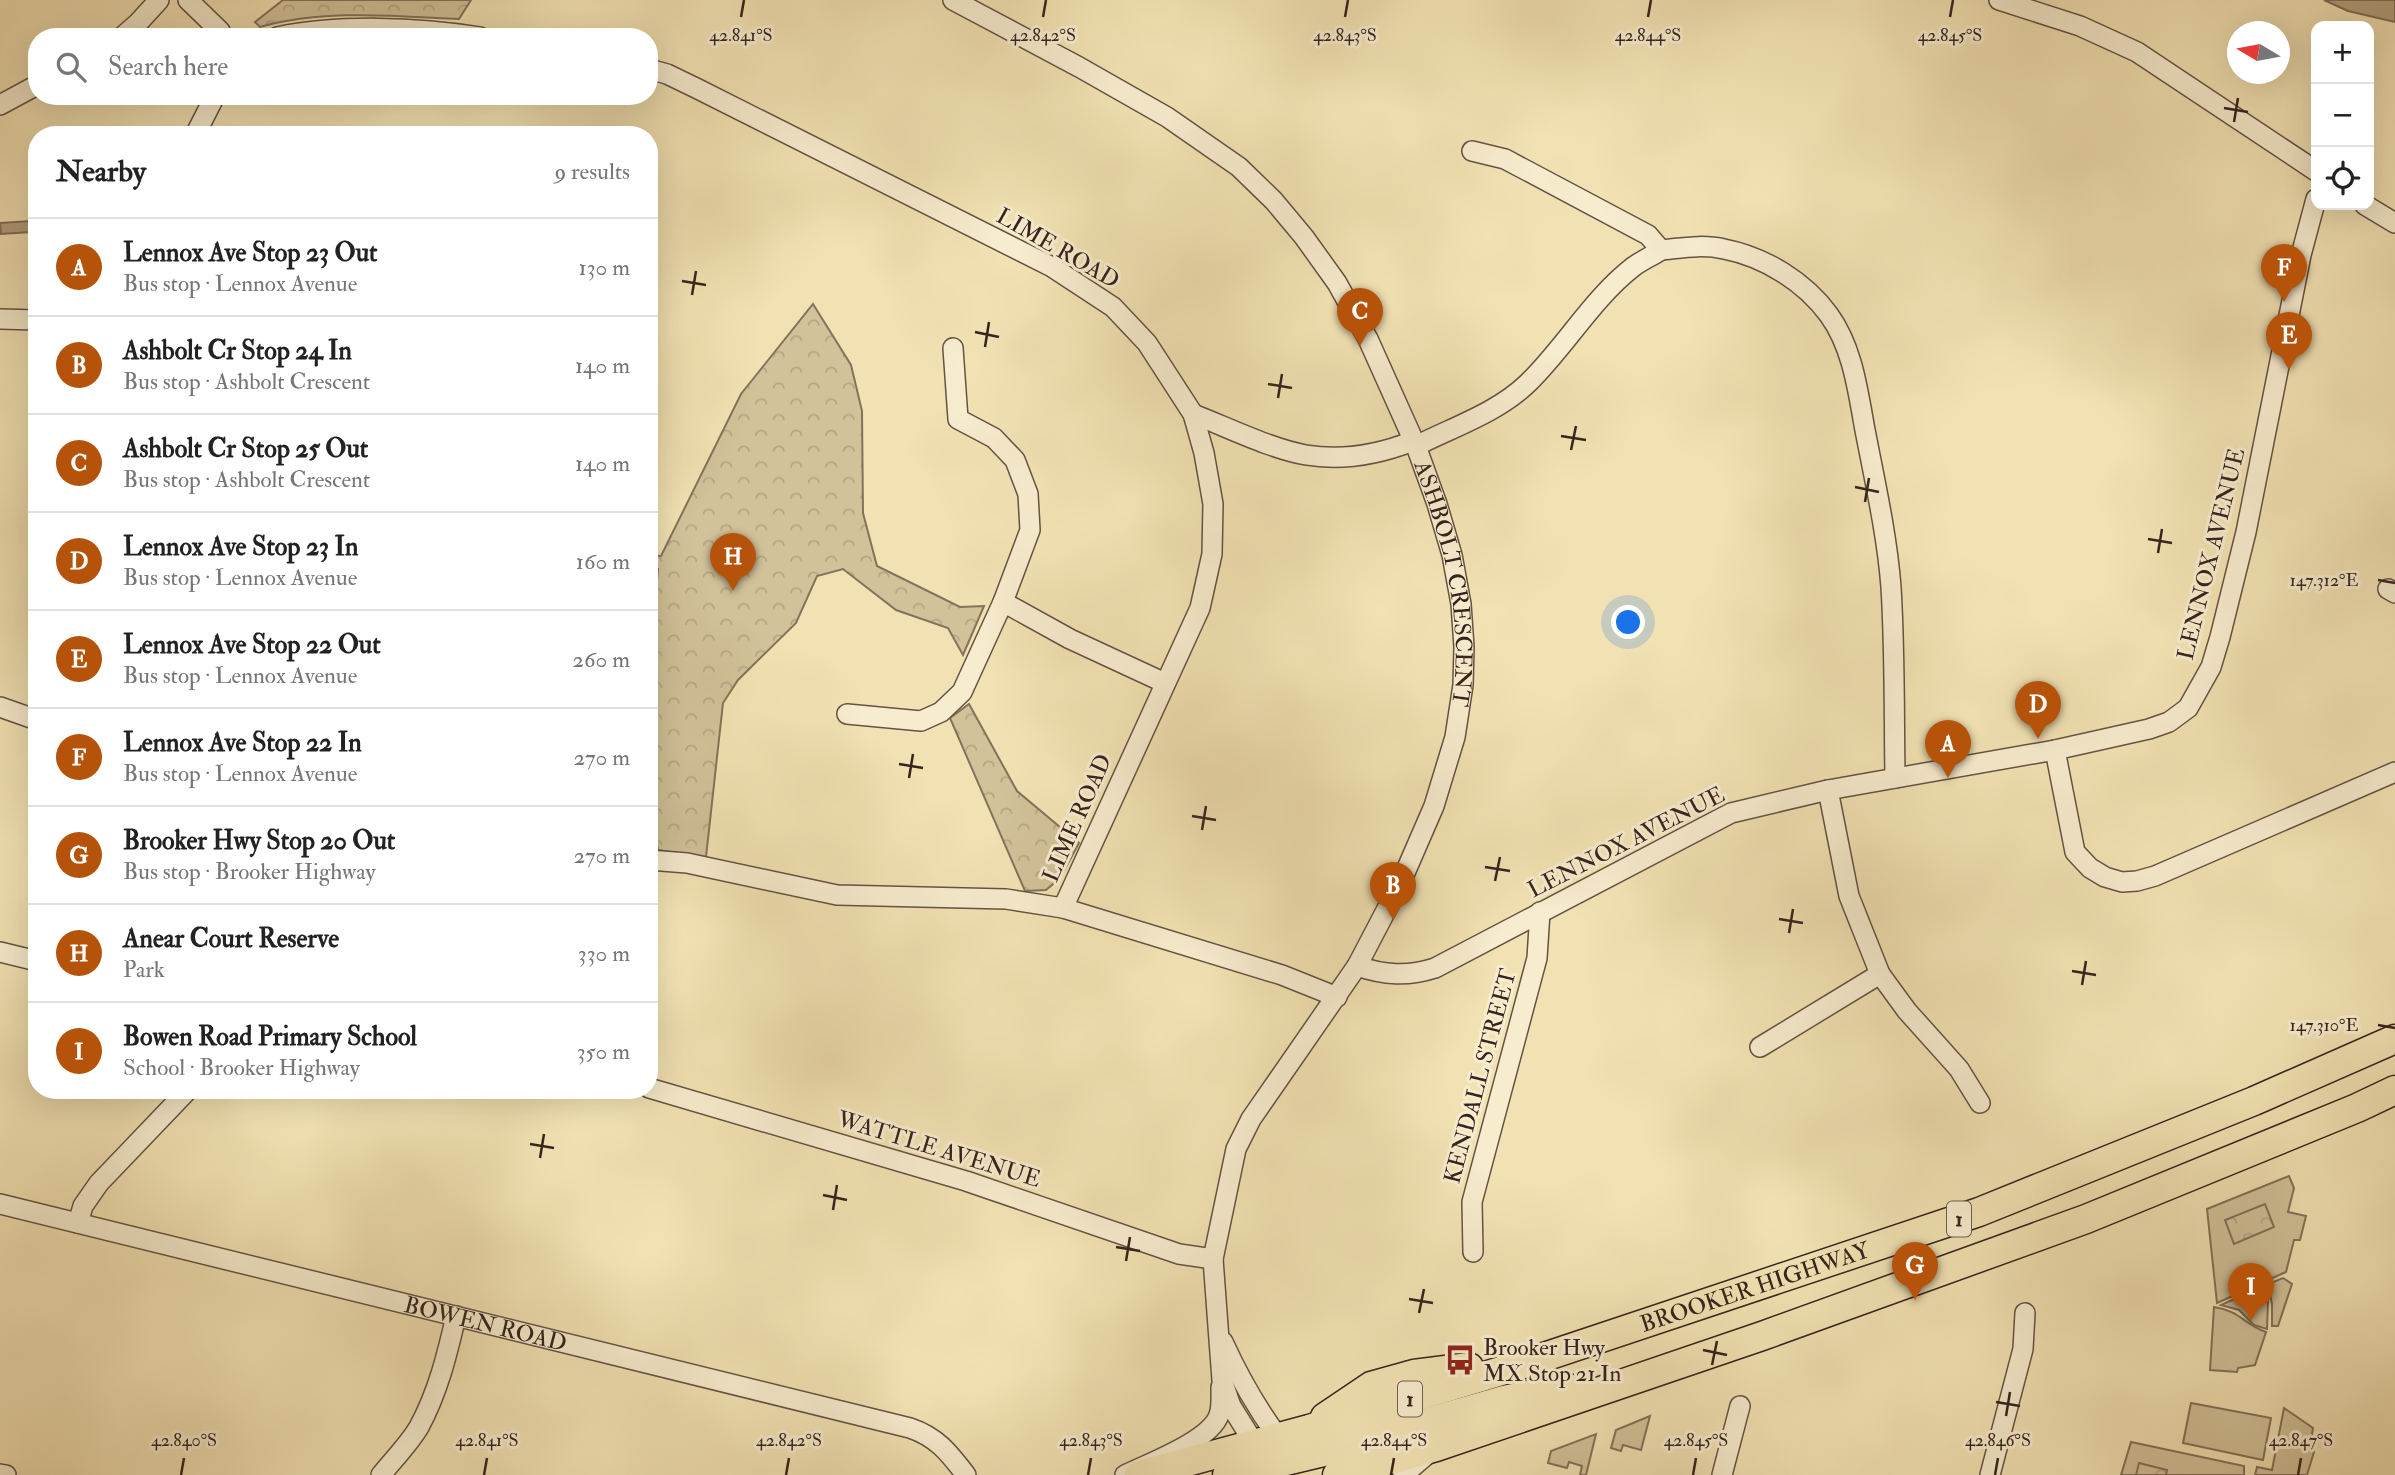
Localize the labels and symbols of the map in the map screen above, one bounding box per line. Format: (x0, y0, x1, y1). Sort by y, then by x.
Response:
north arrow (2227, 21, 2290, 84)
text: 42.841°S (709, 24, 773, 47)
text: 42.842°S (1010, 24, 1076, 47)
text: 42.843°S (1313, 24, 1377, 47)
text: 42.844°S (1615, 24, 1681, 47)
text: 42.845°S (1918, 24, 1982, 47)
street label: LIME ROAD (991, 201, 1125, 295)
pin: F (2261, 244, 2307, 302)
pin: C (1337, 288, 1383, 346)
pin: E (2266, 312, 2312, 370)
street label: LENNOX AVENUE (2171, 445, 2251, 663)
street label: ASHBOLT CRESCENT (1408, 456, 1479, 709)
pin: H (710, 533, 756, 591)
text: 147.312°E (2290, 569, 2358, 592)
your location (1611, 605, 1645, 639)
pin: D (2015, 681, 2061, 739)
pin: A (1925, 720, 1971, 778)
street label: LIME ROAD (1036, 749, 1118, 887)
street label: LENNOX AVENUE (1523, 780, 1729, 904)
pin: B (1370, 862, 1416, 920)
street label: KENDALL STREET (1437, 966, 1523, 1186)
text: 147.310°E (2290, 1014, 2358, 1037)
street label: WATTLE AVENUE (833, 1104, 1044, 1194)
road number: 1 (1947, 1202, 1971, 1236)
street label: BROOKER HIGHWAY (1636, 1235, 1874, 1339)
pin: G (1892, 1242, 1938, 1300)
pin: I (2228, 1263, 2274, 1321)
street label: BOWEN ROAD (401, 1290, 570, 1357)
place label: Brooker Hwy MX Stop 21 In (1483, 1333, 1622, 1389)
bus stop icon: Brooker Hwy MX Stop 21 In (1443, 1343, 1477, 1377)
road number: 1 (1398, 1382, 1422, 1416)
text: 42.840°S (151, 1429, 217, 1452)
text: 42.841°S (455, 1429, 519, 1452)
text: 42.842°S (756, 1429, 822, 1452)
text: 42.843°S (1059, 1429, 1123, 1452)
text: 42.844°S (1361, 1429, 1427, 1452)
text: 42.845°S (1664, 1429, 1728, 1452)
text: 42.846°S (1965, 1429, 2031, 1452)
text: 42.847°S (2269, 1429, 2333, 1452)

